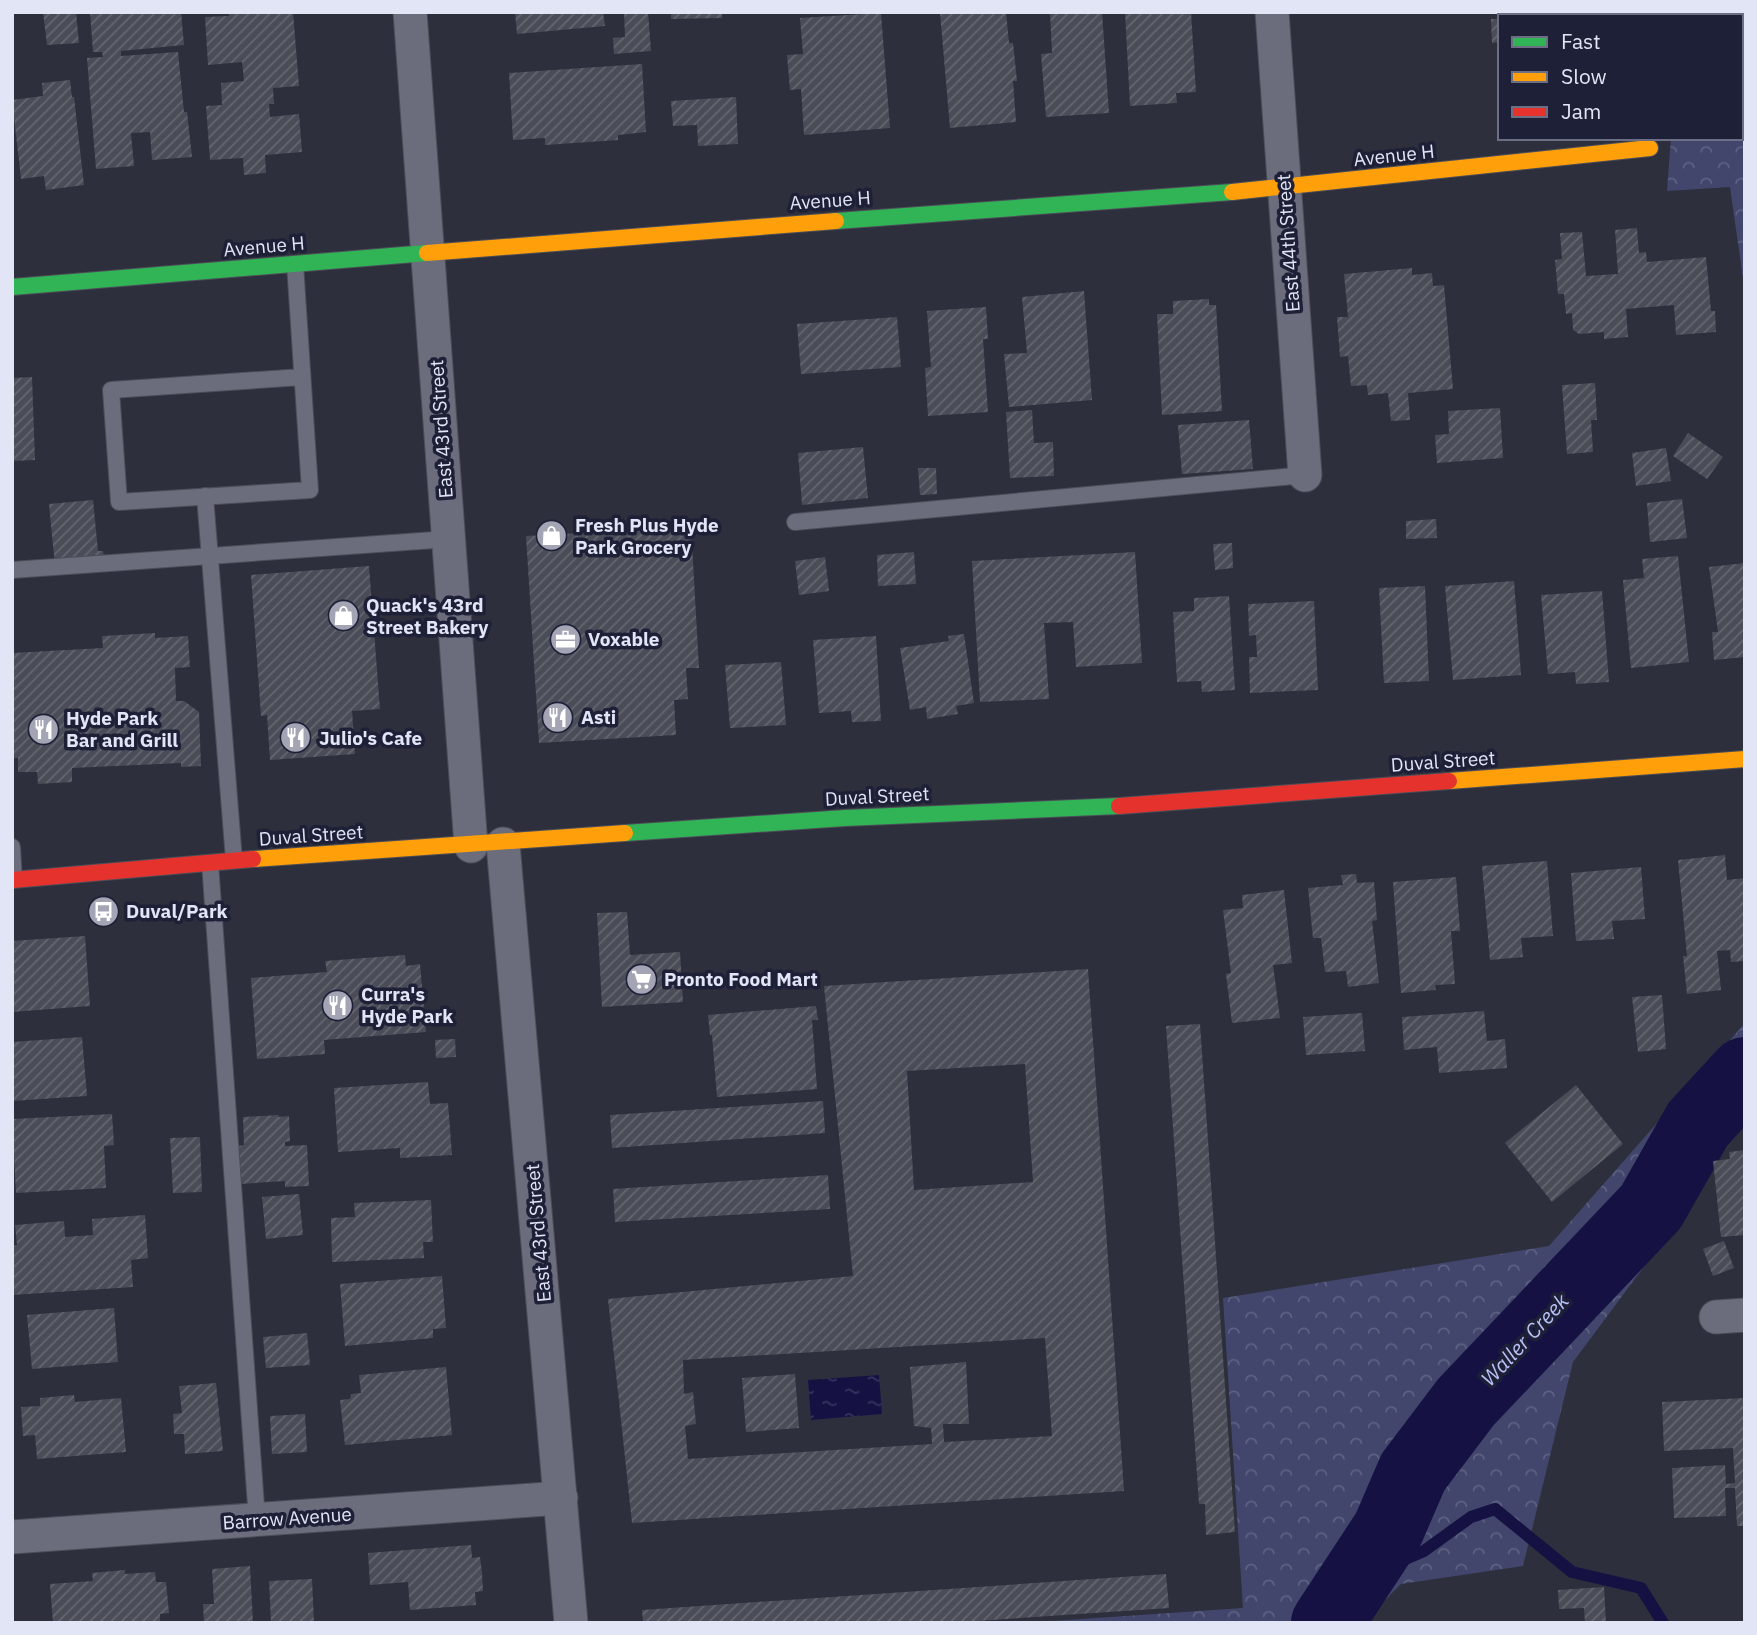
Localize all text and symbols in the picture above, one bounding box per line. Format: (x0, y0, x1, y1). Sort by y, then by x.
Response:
legend (1498, 14, 1743, 140)
text: Fast (1561, 27, 1601, 55)
text: Slow (1561, 62, 1607, 90)
text: Jam (1561, 97, 1601, 125)
street label: Avenue H (1352, 139, 1436, 171)
street label: East 44th Street (1271, 173, 1305, 313)
street label: Avenue H (789, 185, 871, 215)
street label: Avenue H (222, 231, 306, 261)
street label: East 43rd Street (424, 359, 458, 499)
place label: Fresh Plus Hyde Park Grocery (575, 513, 719, 559)
shop icon: Fresh Plus Hyde Park Grocery (535, 519, 569, 553)
place label: Quack's 43rd Street Bakery (366, 593, 489, 639)
shop icon: Quack's 43rd Street Bakery (326, 599, 360, 633)
office icon: Voxable (548, 622, 582, 656)
place label: Voxable (588, 627, 660, 651)
restaurant icon: Asti (541, 700, 575, 734)
place label: Asti (581, 705, 616, 729)
place label: Hyde Park Bar and Grill (66, 706, 178, 752)
restaurant icon: Hyde Park Bar and Grill (26, 712, 60, 746)
restaurant icon: Julio's Cafe (279, 721, 313, 755)
place label: Julio's Cafe (319, 726, 422, 750)
street label: Duval Street (1390, 745, 1496, 777)
street label: Duval Street (824, 781, 930, 811)
street label: Duval Street (258, 819, 364, 851)
bus stop icon: Duval/Park (86, 894, 120, 928)
place label: Duval/Park (126, 899, 228, 923)
supermarket icon: Pronto Food Mart (624, 962, 658, 996)
place label: Pronto Food Mart (664, 967, 818, 991)
place label: Curra's Hyde Park (361, 982, 453, 1028)
restaurant icon: Curra's Hyde Park (321, 988, 355, 1022)
street label: East 43rd Street (520, 1163, 556, 1303)
water label: Waller Creek (1474, 1286, 1575, 1392)
street label: Barrow Avenue (222, 1502, 352, 1534)

